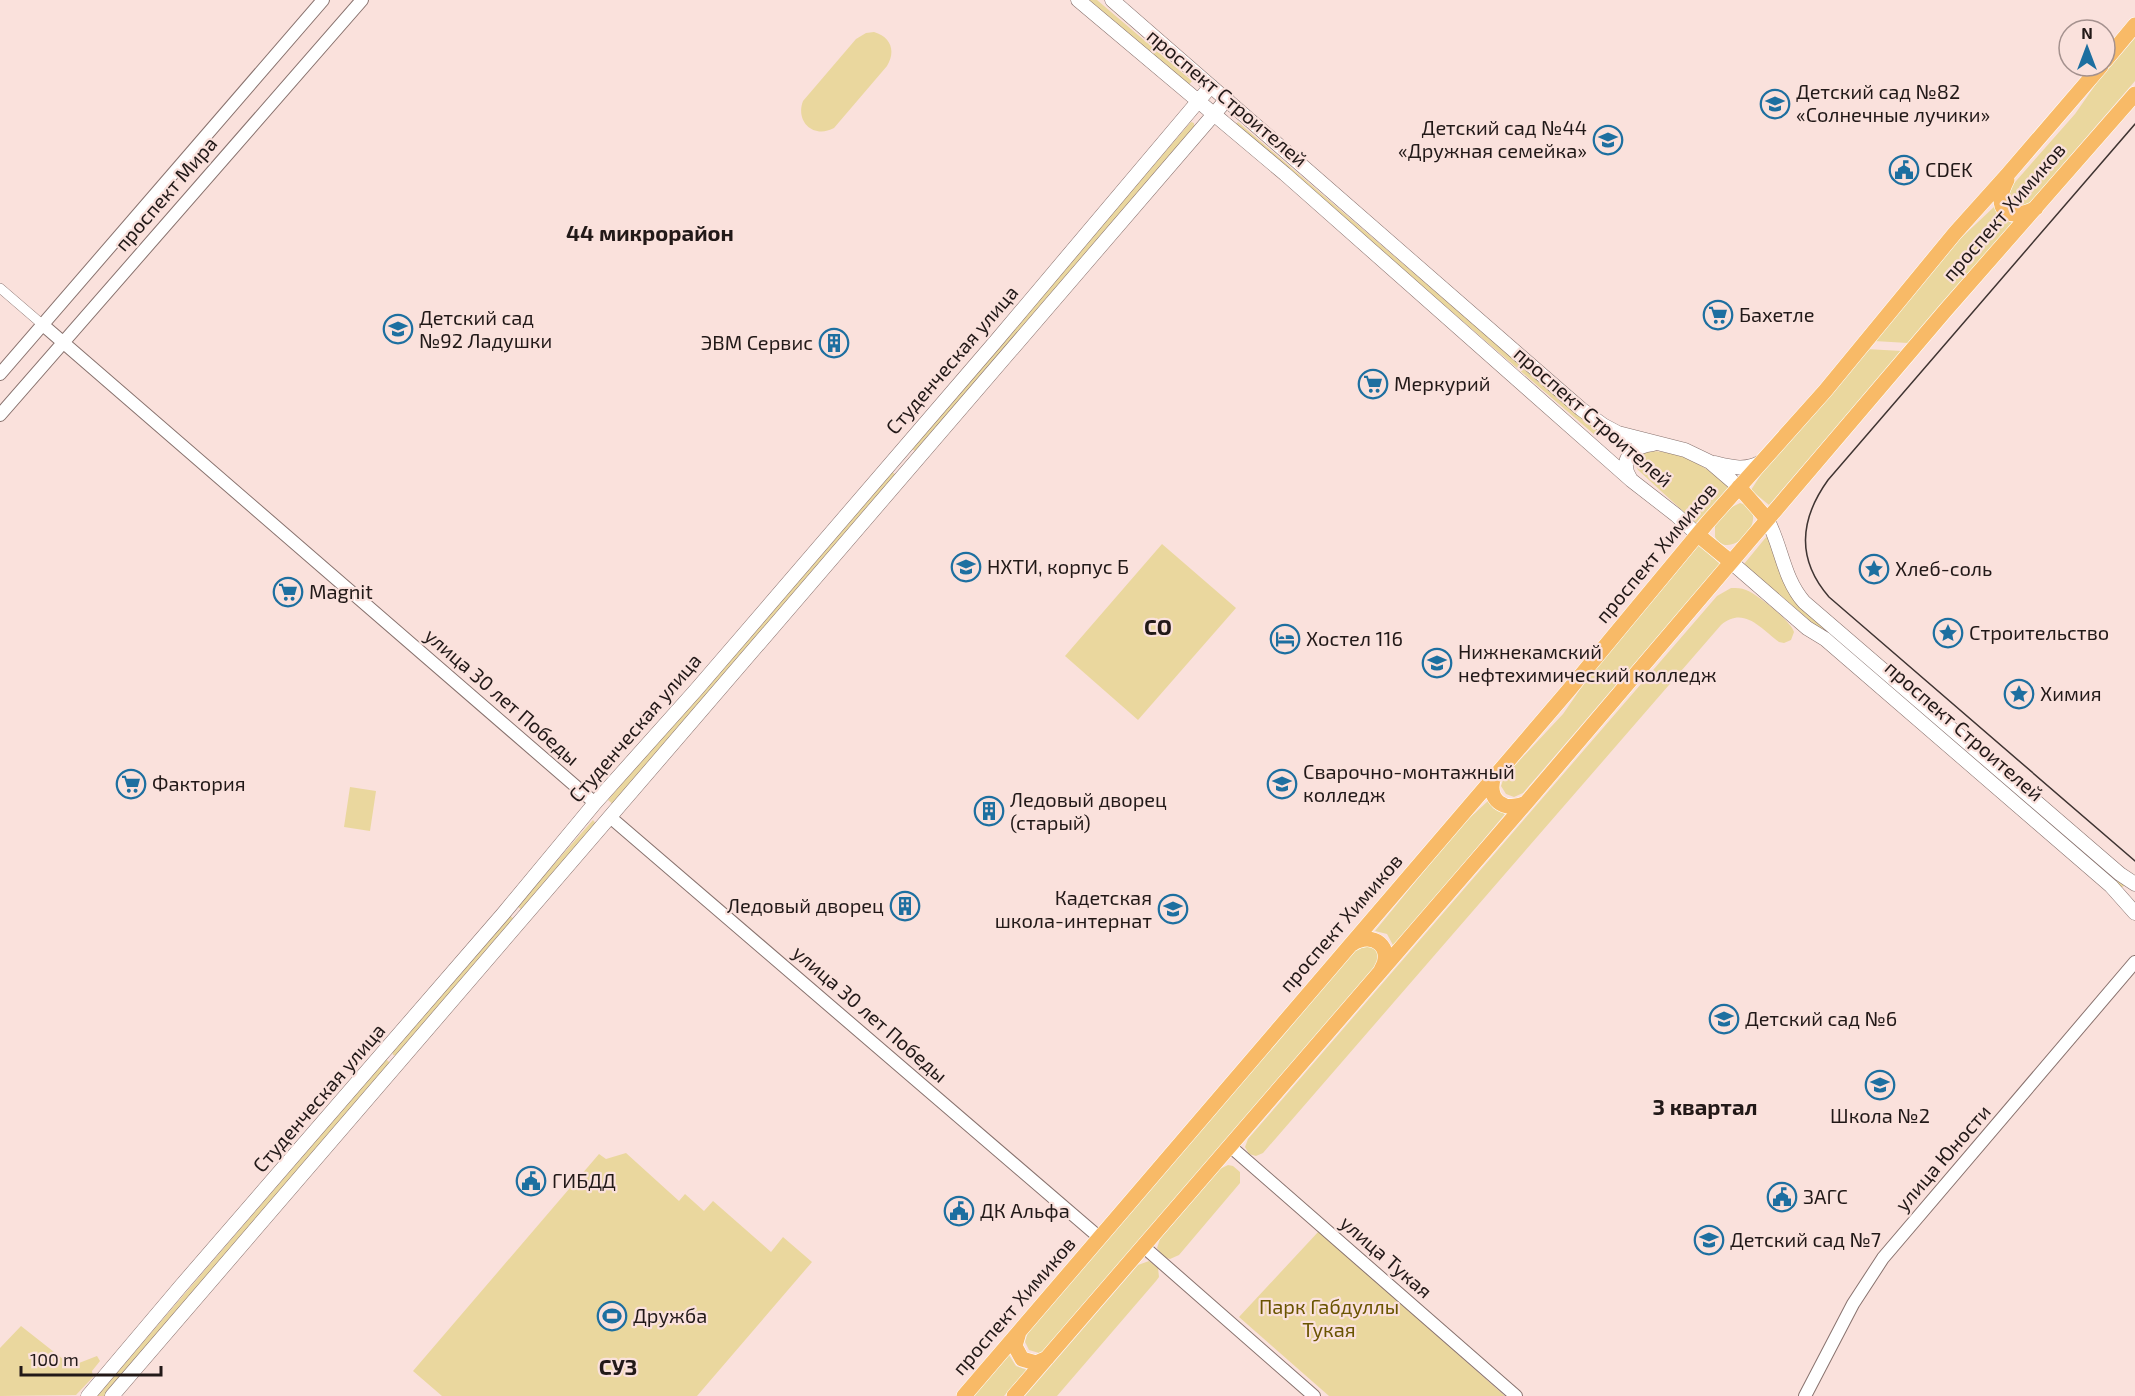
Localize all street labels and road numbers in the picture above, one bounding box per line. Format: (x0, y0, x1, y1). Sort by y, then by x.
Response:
street label: проспект Строителей (1143, 23, 1313, 171)
street label: проспект Мира (109, 131, 221, 255)
street label: проспект Химиков (1937, 137, 2070, 285)
street label: Студенческая улица (880, 280, 1023, 439)
street label: проспект Строителей (1510, 341, 1678, 492)
street label: проспект Химиков (1590, 477, 1721, 627)
street label: улица 30 лет Победы (420, 623, 585, 771)
street label: Студенческая улица (563, 648, 706, 807)
street label: проспект Строителей (1881, 655, 2049, 806)
street label: проспект Химиков (1274, 848, 1407, 996)
street label: улица 30 лет Победы (788, 940, 953, 1088)
street label: Студенческая улица (247, 1018, 390, 1177)
street label: улица Юности (1889, 1099, 1996, 1216)
street label: улица Тукая (1335, 1210, 1437, 1303)
street label: проспект Химиков (947, 1231, 1080, 1379)

